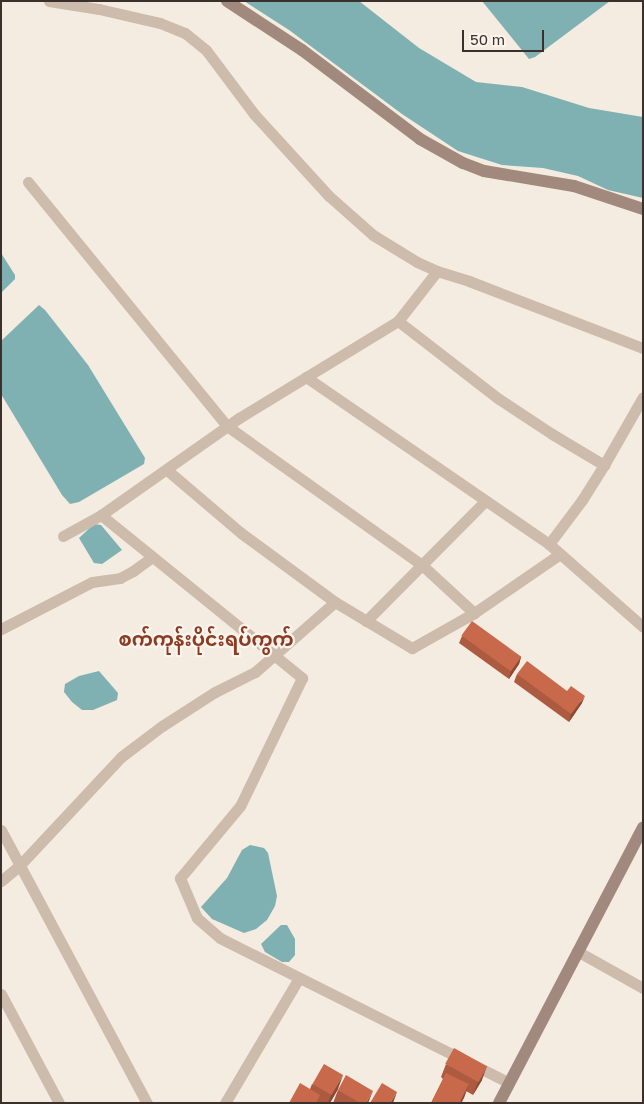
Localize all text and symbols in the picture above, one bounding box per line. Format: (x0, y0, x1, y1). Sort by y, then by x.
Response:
scale bar (464, 20, 546, 52)
text: 50 m (470, 30, 505, 48)
district label: စက်ကုန်းပိုင်းရပ်ကွက် (118, 628, 294, 650)

